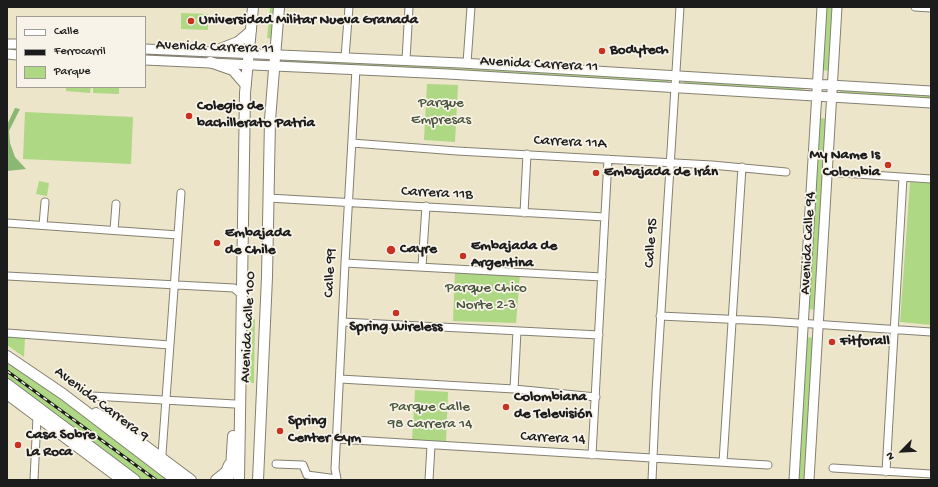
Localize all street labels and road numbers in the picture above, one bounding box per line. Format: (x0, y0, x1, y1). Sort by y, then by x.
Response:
street label: Avenida Carrera 11 (156, 37, 274, 59)
street label: Avenida Carrera 11 (479, 53, 599, 77)
street label: Carrera 11A (533, 132, 607, 154)
street label: Carrera 11B (401, 183, 473, 205)
street label: Avenida Calle 94 (797, 191, 821, 295)
street label: Calle 95 (641, 218, 663, 268)
street label: Calle 99 (321, 248, 341, 298)
street label: Avenida Calle 100 (237, 271, 261, 383)
street label: Avenida Carrera 9 (50, 364, 152, 446)
street label: Carrera 14 (520, 428, 586, 450)

